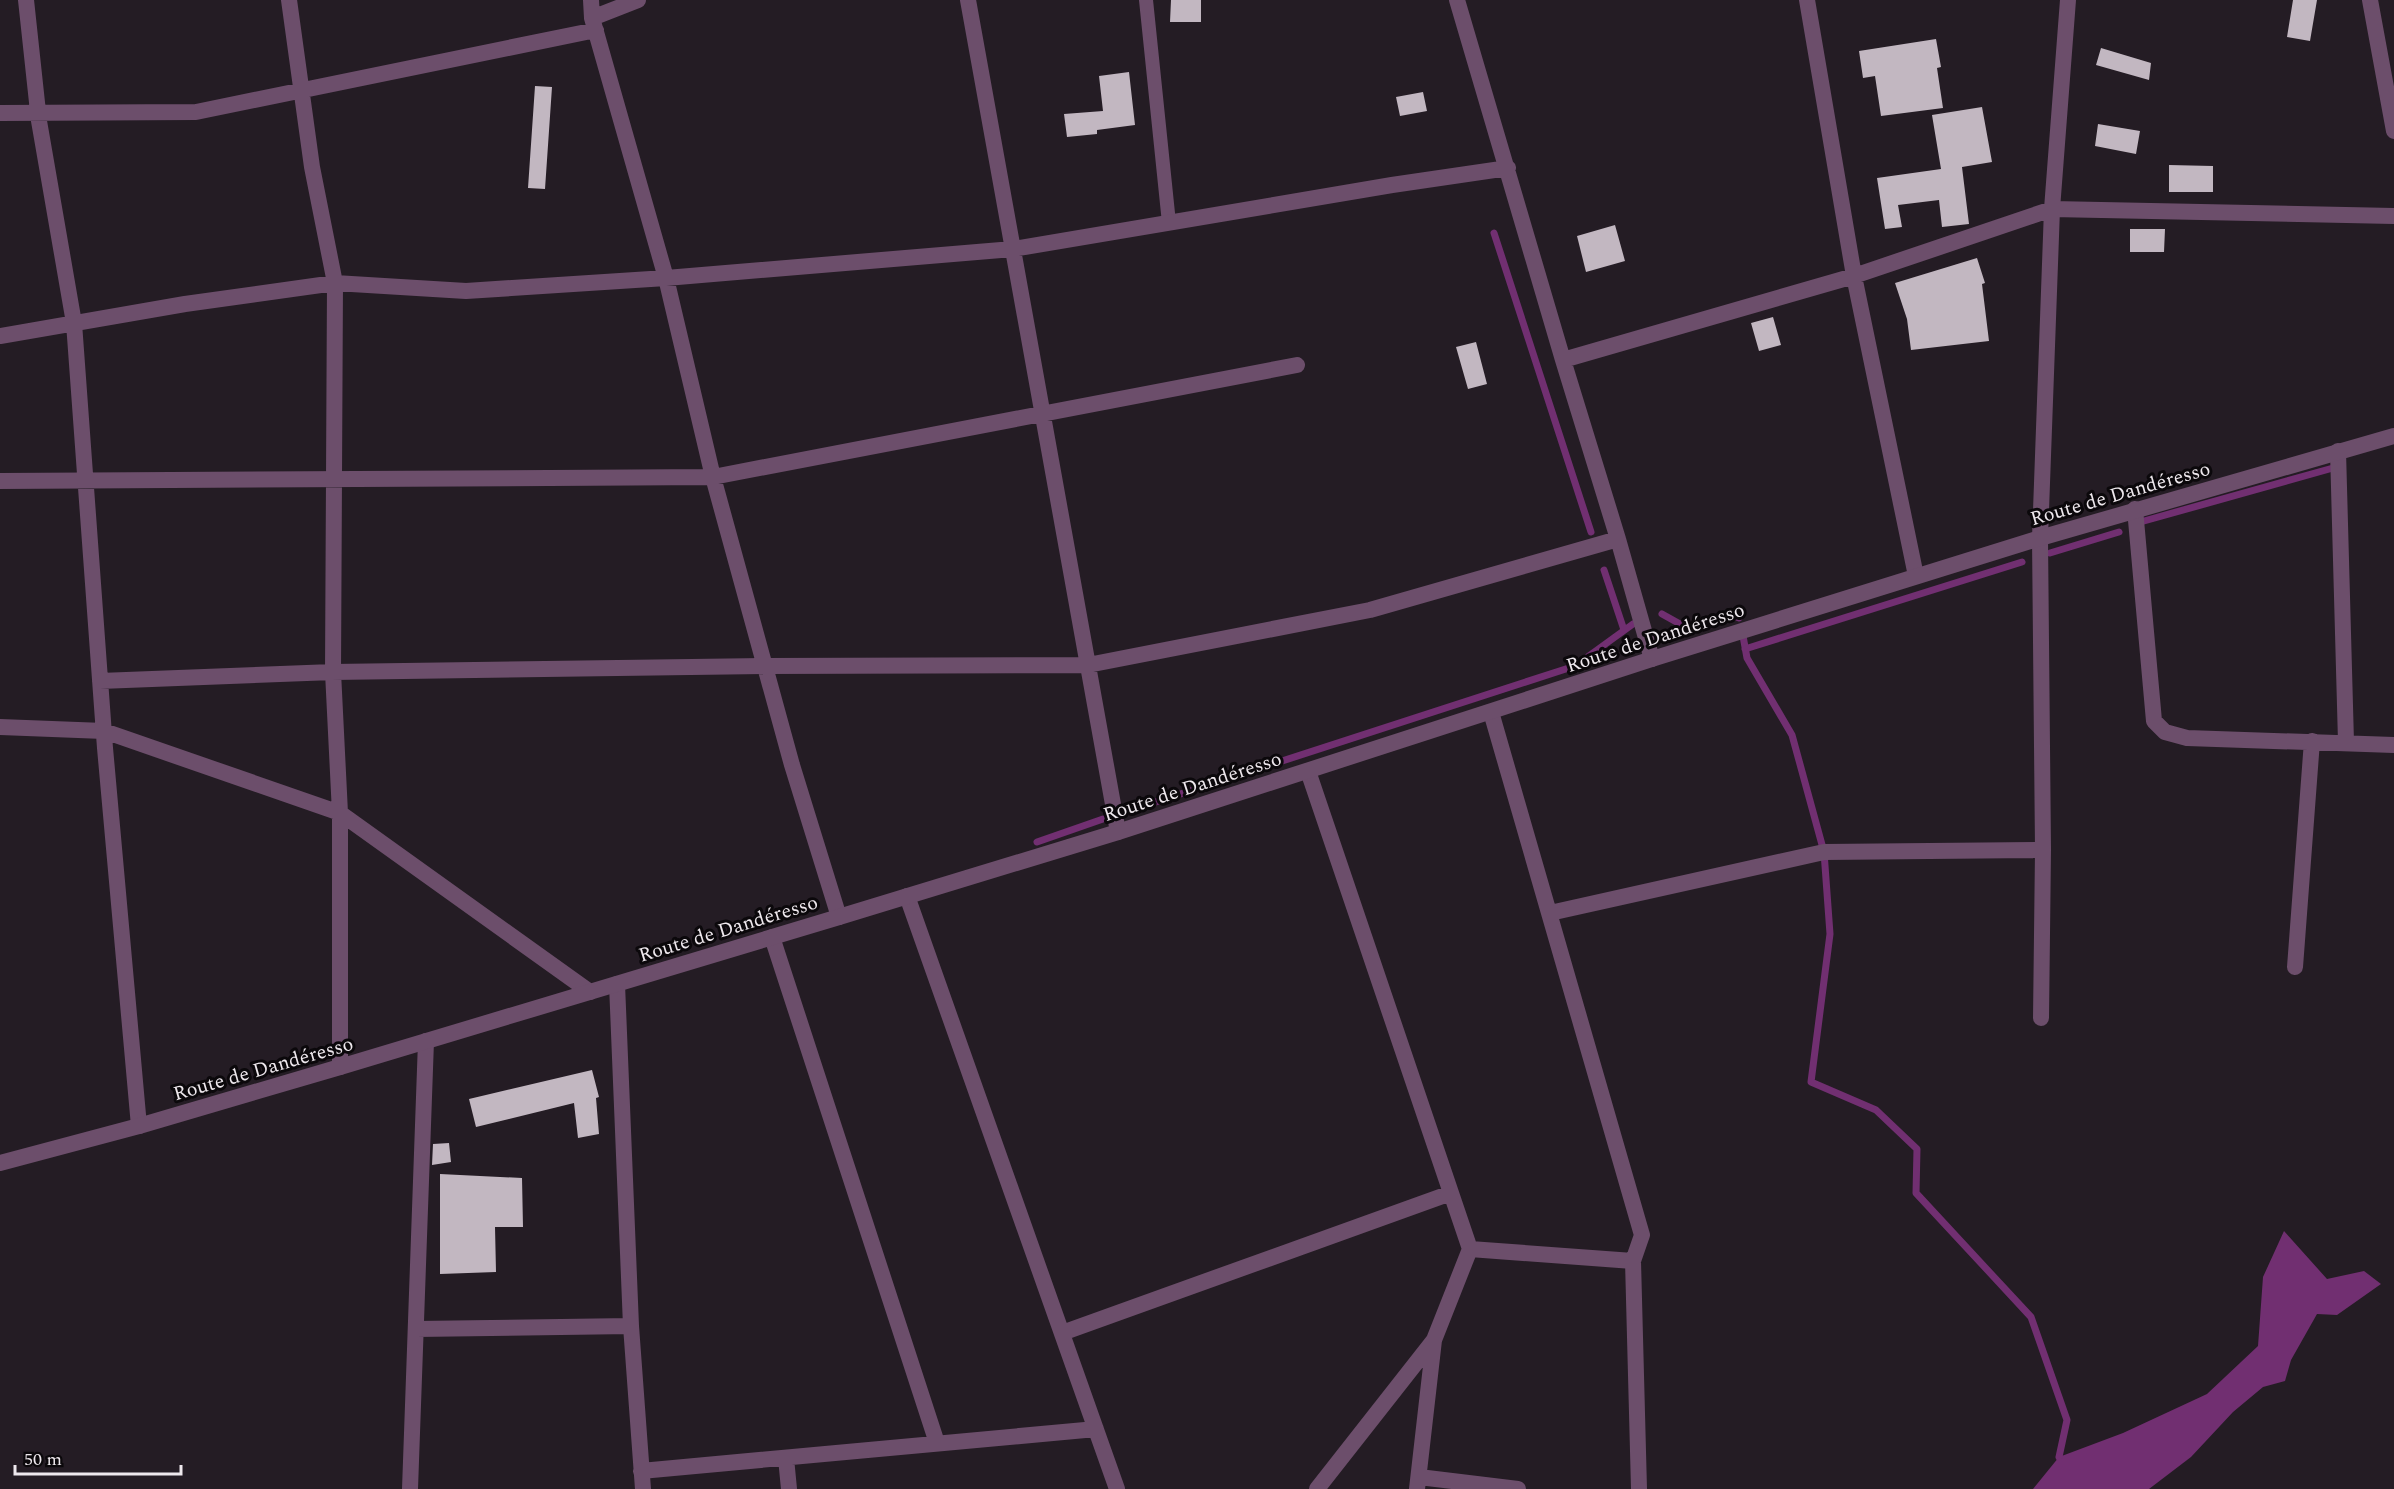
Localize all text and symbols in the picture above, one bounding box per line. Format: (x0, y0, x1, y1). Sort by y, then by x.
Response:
street label: Route de Dandéresso (2027, 454, 2214, 534)
street label: Route de Dandéresso (1562, 595, 1748, 681)
street label: Route de Dandéresso (1099, 744, 1285, 830)
street label: Route de Dandéresso (635, 887, 822, 971)
street label: Route de Dandéresso (170, 1029, 357, 1109)
scale bar (15, 1438, 182, 1476)
text: 50 m (24, 1446, 62, 1473)

